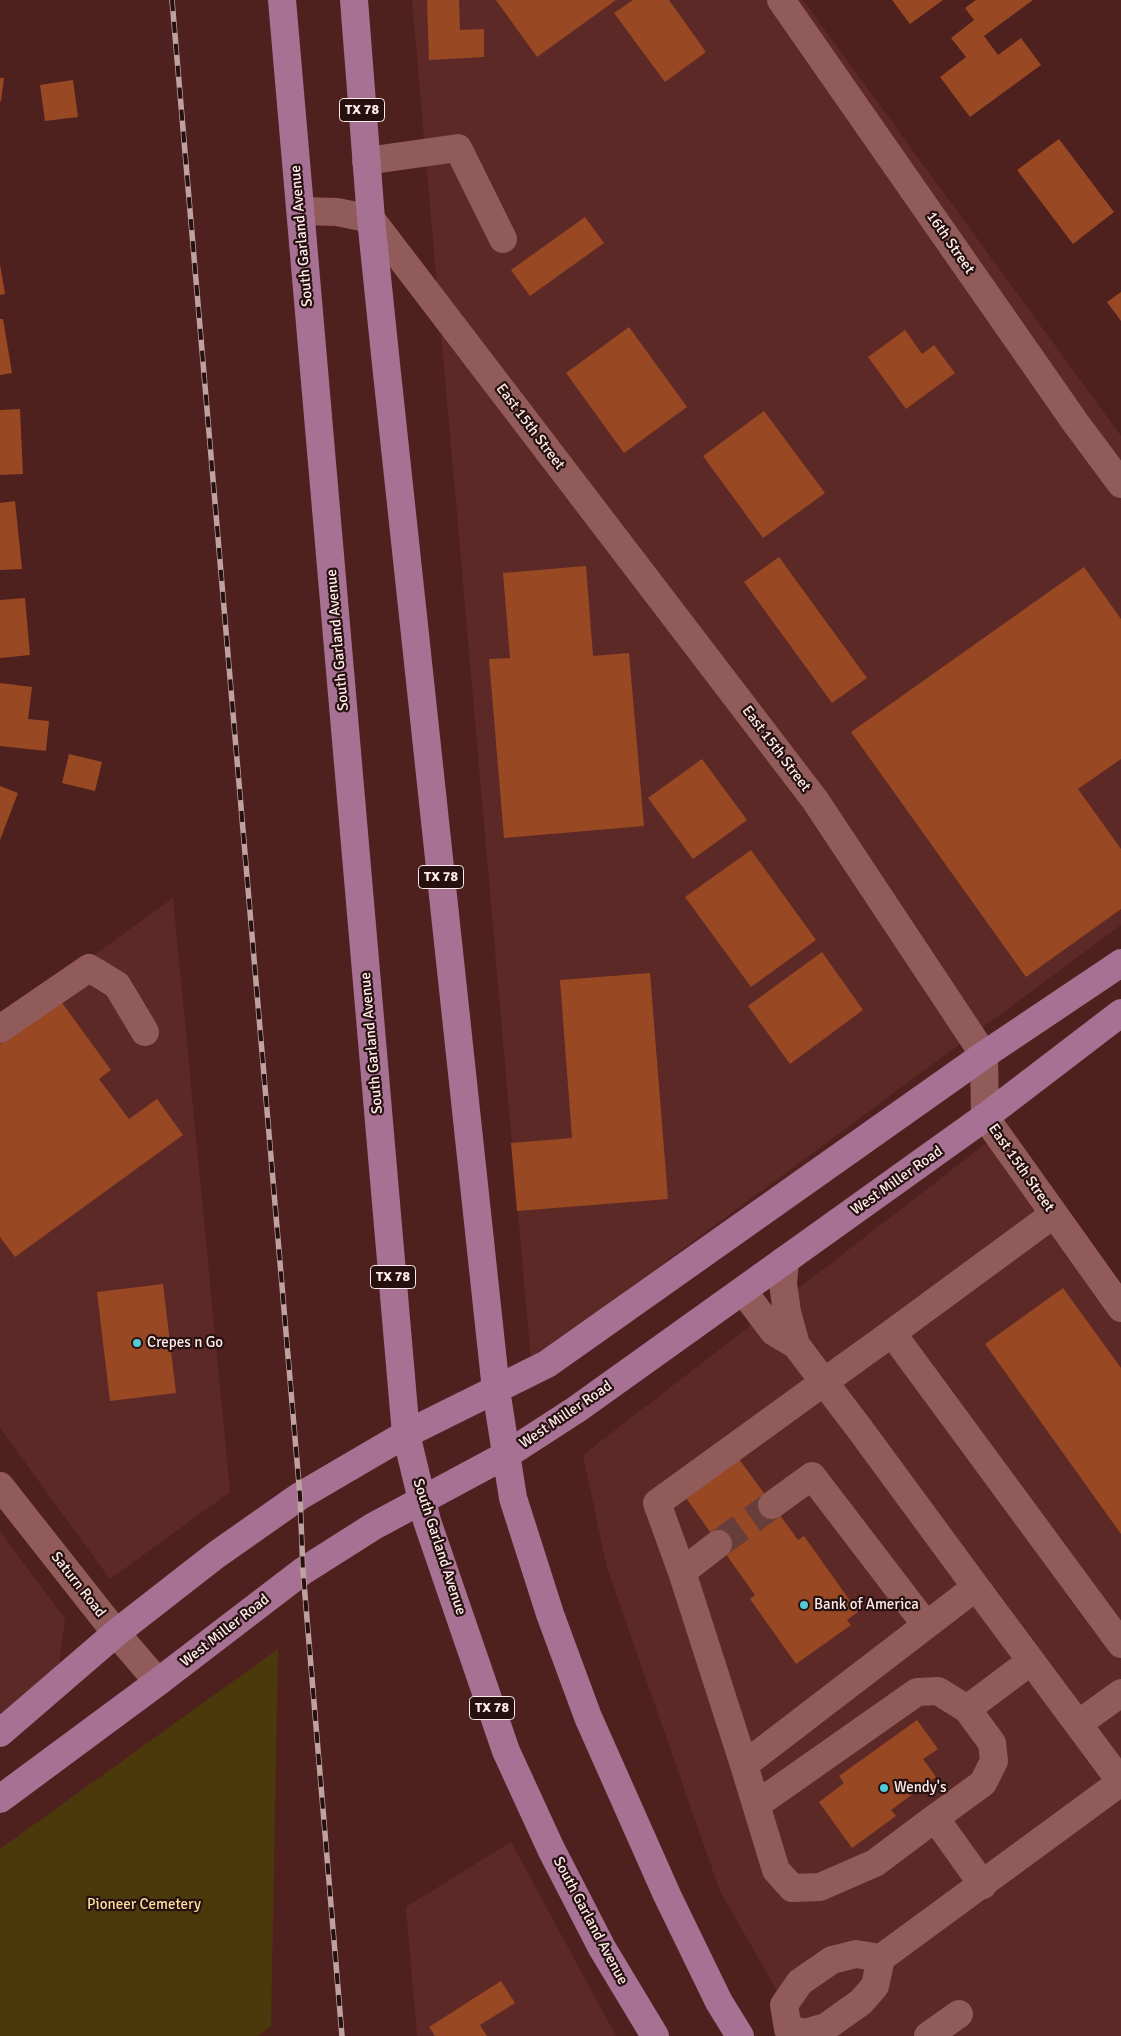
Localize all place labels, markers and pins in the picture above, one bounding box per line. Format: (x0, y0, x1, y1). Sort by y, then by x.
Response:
place label: Crepes n Go (147, 1334, 223, 1352)
marker: Crepes n Go (131, 1337, 143, 1349)
place label: Bank of America (814, 1596, 919, 1614)
marker: Bank of America (798, 1599, 810, 1611)
place label: Wendy's (894, 1779, 946, 1797)
marker: Wendy's (878, 1782, 890, 1794)

